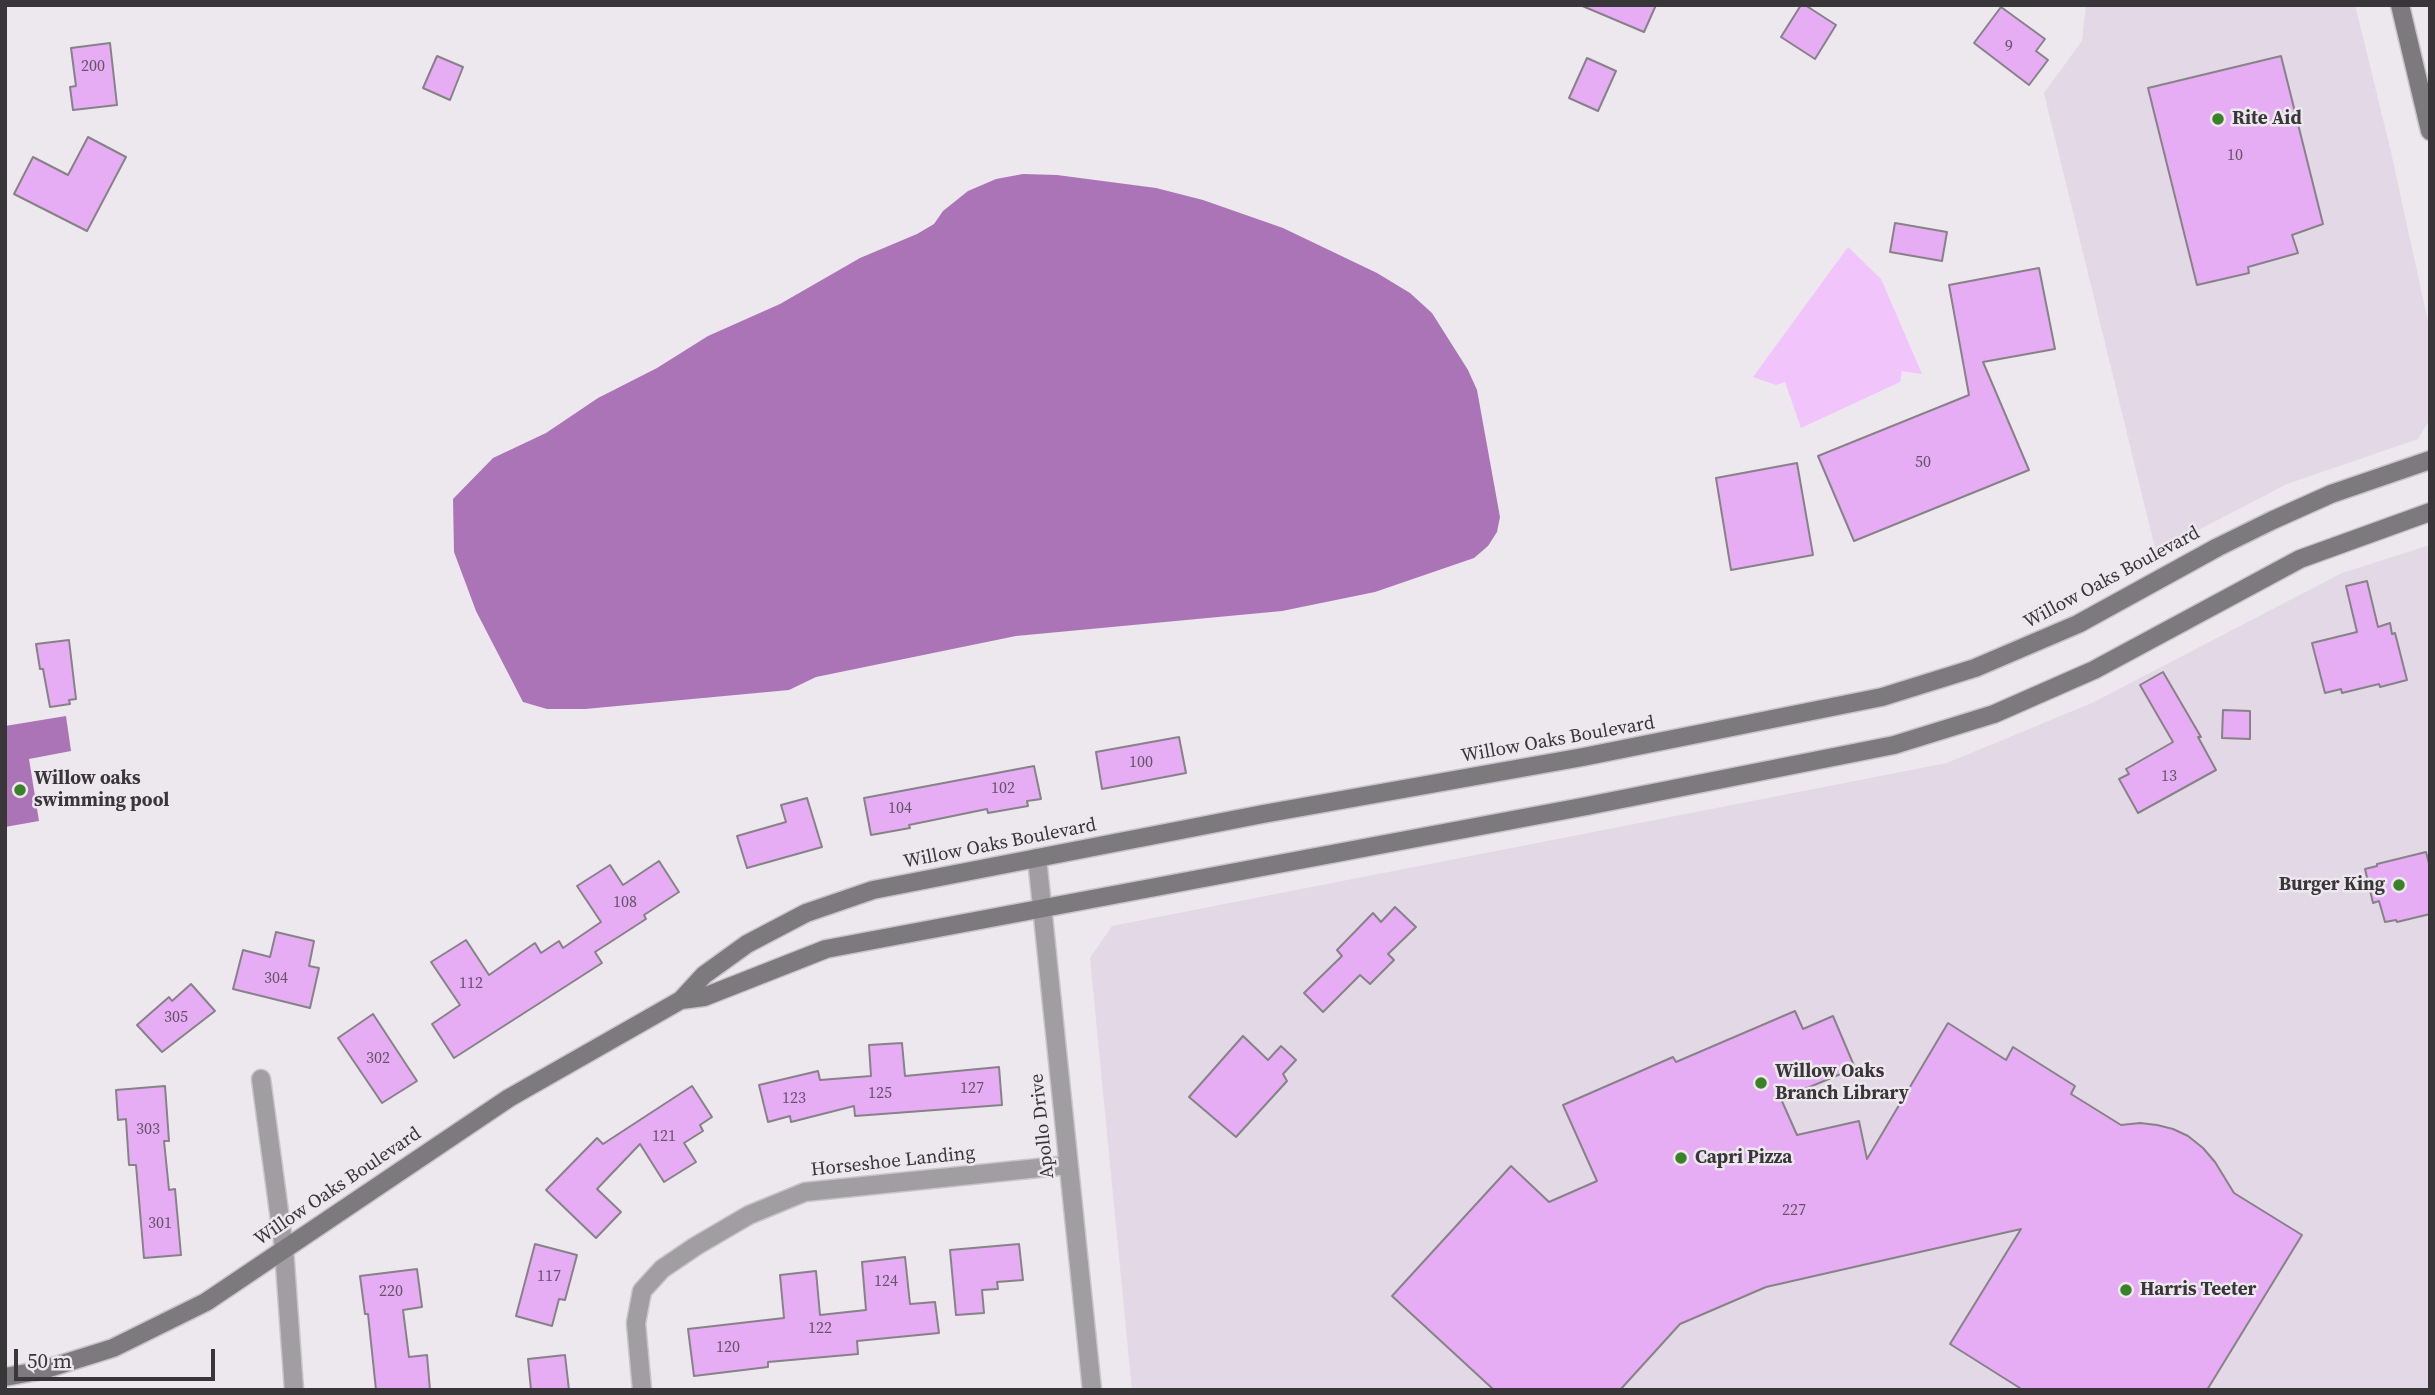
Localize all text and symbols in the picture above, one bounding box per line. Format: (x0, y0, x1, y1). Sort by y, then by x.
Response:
house number: 9 (2005, 37, 2013, 57)
house number: 200 (81, 57, 105, 77)
place label: Rite Aid (2232, 108, 2302, 130)
marker: Rite Aid (2210, 111, 2226, 127)
house number: 10 (2227, 146, 2243, 166)
house number: 50 (1915, 453, 1931, 473)
street label: Willow Oaks Boulevard (2020, 522, 2204, 634)
street label: Willow Oaks Boulevard (1459, 712, 1657, 768)
house number: 100 (1129, 753, 1153, 773)
house number: 13 (2161, 767, 2177, 787)
place label: Willow oaks swimming pool (34, 768, 169, 812)
house number: 102 (991, 779, 1015, 799)
marker: Willow oaks swimming pool (12, 782, 28, 798)
house number: 104 (888, 799, 912, 819)
street label: Willow Oaks Boulevard (902, 814, 1098, 874)
place label: Burger King (2279, 874, 2385, 896)
marker: Burger King (2391, 877, 2407, 893)
house number: 108 (613, 893, 637, 913)
house number: 304 (264, 969, 288, 989)
house number: 112 (459, 974, 483, 994)
house number: 305 (164, 1008, 188, 1028)
house number: 302 (366, 1049, 390, 1069)
place label: Willow Oaks Branch Library (1775, 1061, 1909, 1105)
street label: Apollo Drive (1026, 1072, 1060, 1180)
marker: Willow Oaks Branch Library (1753, 1075, 1769, 1091)
house number: 127 (960, 1079, 984, 1099)
house number: 125 (868, 1084, 892, 1104)
house number: 123 (782, 1089, 806, 1109)
house number: 303 (136, 1120, 160, 1140)
street label: Willow Oaks Boulevard (250, 1123, 426, 1251)
house number: 121 (652, 1127, 676, 1147)
street label: Horseshoe Landing (810, 1142, 976, 1182)
place label: Capri Pizza (1695, 1147, 1792, 1169)
marker: Capri Pizza (1673, 1150, 1689, 1166)
house number: 227 (1782, 1201, 1806, 1221)
house number: 301 (148, 1214, 172, 1234)
house number: 117 (537, 1267, 561, 1287)
house number: 124 (874, 1272, 898, 1292)
place label: Harris Teeter (2140, 1279, 2256, 1301)
house number: 220 (379, 1282, 403, 1302)
marker: Harris Teeter (2118, 1282, 2134, 1298)
house number: 122 (808, 1319, 832, 1339)
scale bar (18, 1336, 219, 1380)
house number: 120 (716, 1338, 740, 1358)
text: 50 m (27, 1346, 72, 1375)

